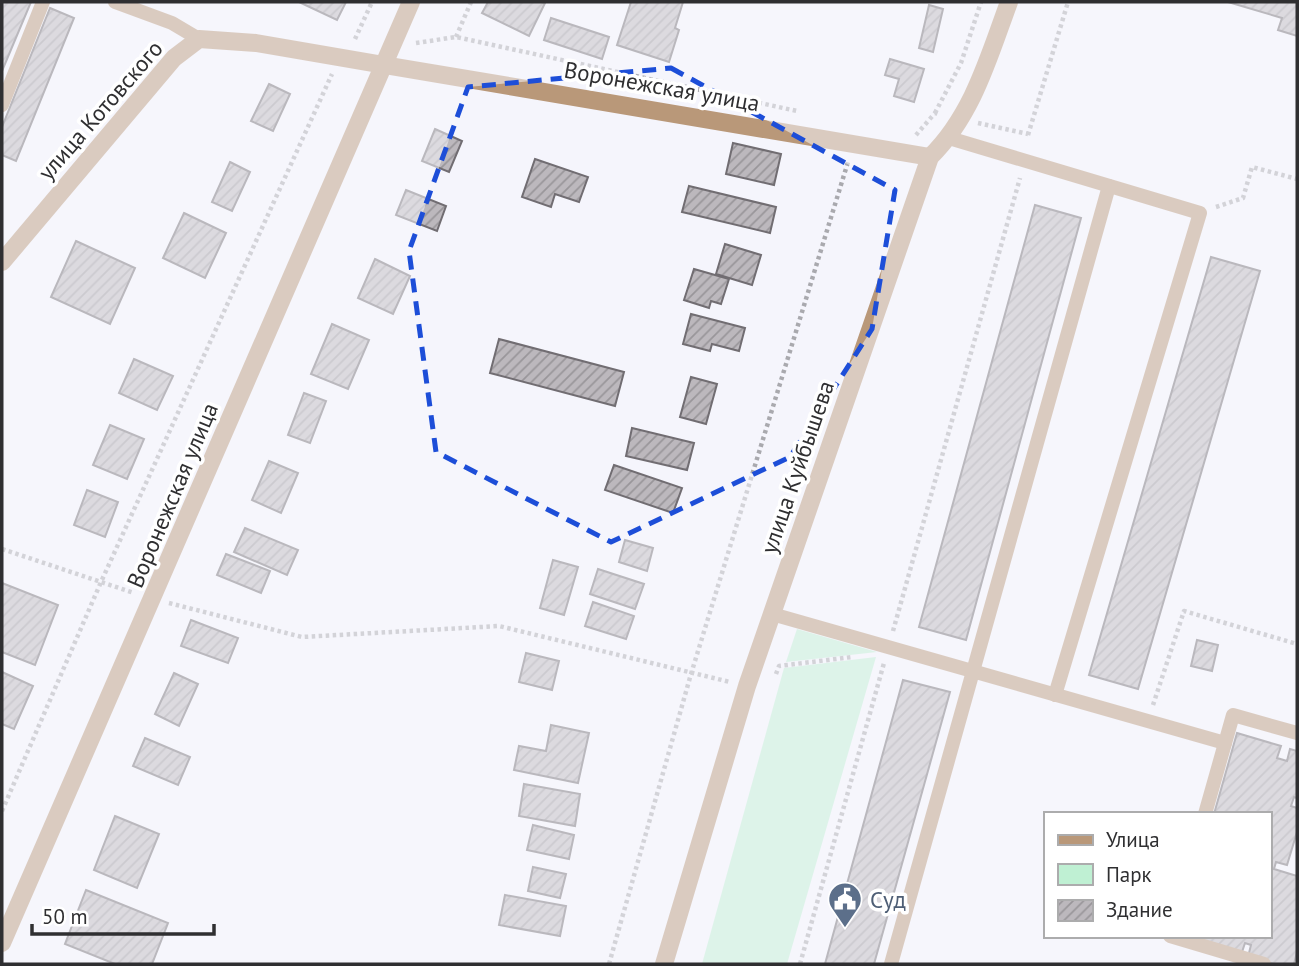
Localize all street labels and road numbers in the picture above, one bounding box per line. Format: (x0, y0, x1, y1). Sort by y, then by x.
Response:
street label: улица Котовского (31, 34, 169, 186)
street label: Воронежская улица (562, 55, 762, 117)
street label: улица Куйбышева (754, 377, 840, 557)
street label: Воронежская улица (120, 398, 224, 592)

